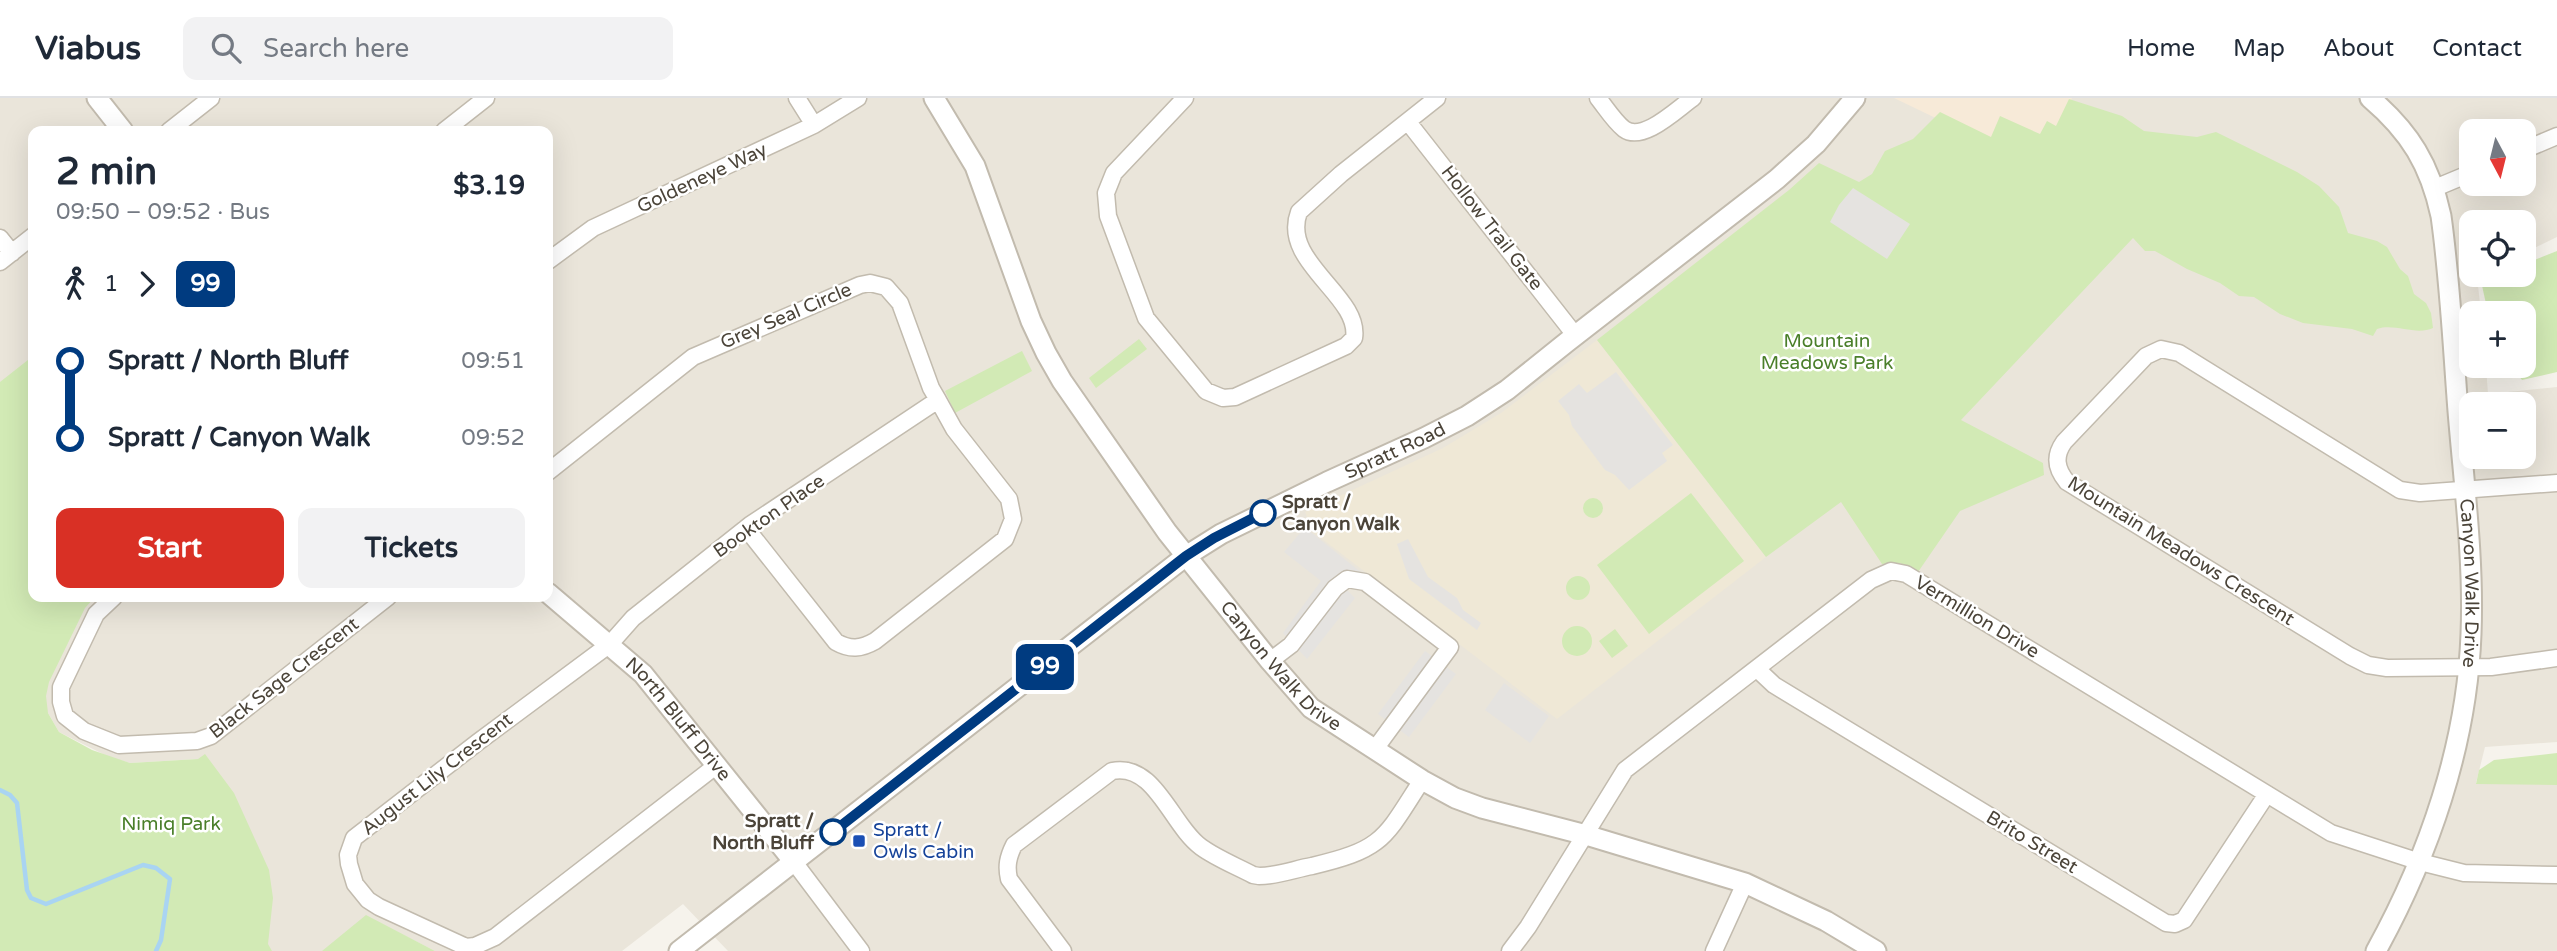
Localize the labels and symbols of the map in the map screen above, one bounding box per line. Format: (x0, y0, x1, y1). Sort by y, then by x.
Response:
north arrow (2459, 119, 2536, 196)
street label: Goldeneye Way (634, 138, 770, 218)
street label: Hollow Trail Gate (1437, 161, 1547, 295)
street label: Grey Seal Circle (717, 278, 855, 354)
park label: Mountain Meadows Park (1761, 330, 1893, 374)
street label: Spratt Road (1341, 418, 1449, 484)
street label: Bookton Place (709, 470, 829, 562)
street label: Mountain Meadows Crescent (2064, 472, 2298, 630)
place label: Spratt / Canyon Walk (1282, 491, 1400, 536)
street label: Canyon Walk Drive (2455, 498, 2483, 669)
marker: Spratt / Canyon Walk (1250, 500, 1276, 526)
street label: Vermillion Drive (1911, 571, 2043, 663)
street label: Canyon Walk Drive (1216, 597, 1345, 736)
street label: Black Sage Crescent (205, 613, 363, 743)
line badge: 99 (1014, 644, 1076, 690)
street label: North Bluff Drive (621, 653, 735, 785)
street label: August Lily Crescent (357, 708, 517, 840)
street label: Brito Street (1982, 806, 2082, 878)
place label: Spratt / North Bluff (712, 810, 815, 854)
park label: Nimiq Park (121, 813, 221, 835)
marker: Spratt / North Bluff (820, 819, 846, 845)
place label: Spratt / Owls Cabin (873, 819, 974, 863)
marker: Spratt / Owls Cabin (851, 833, 867, 849)

